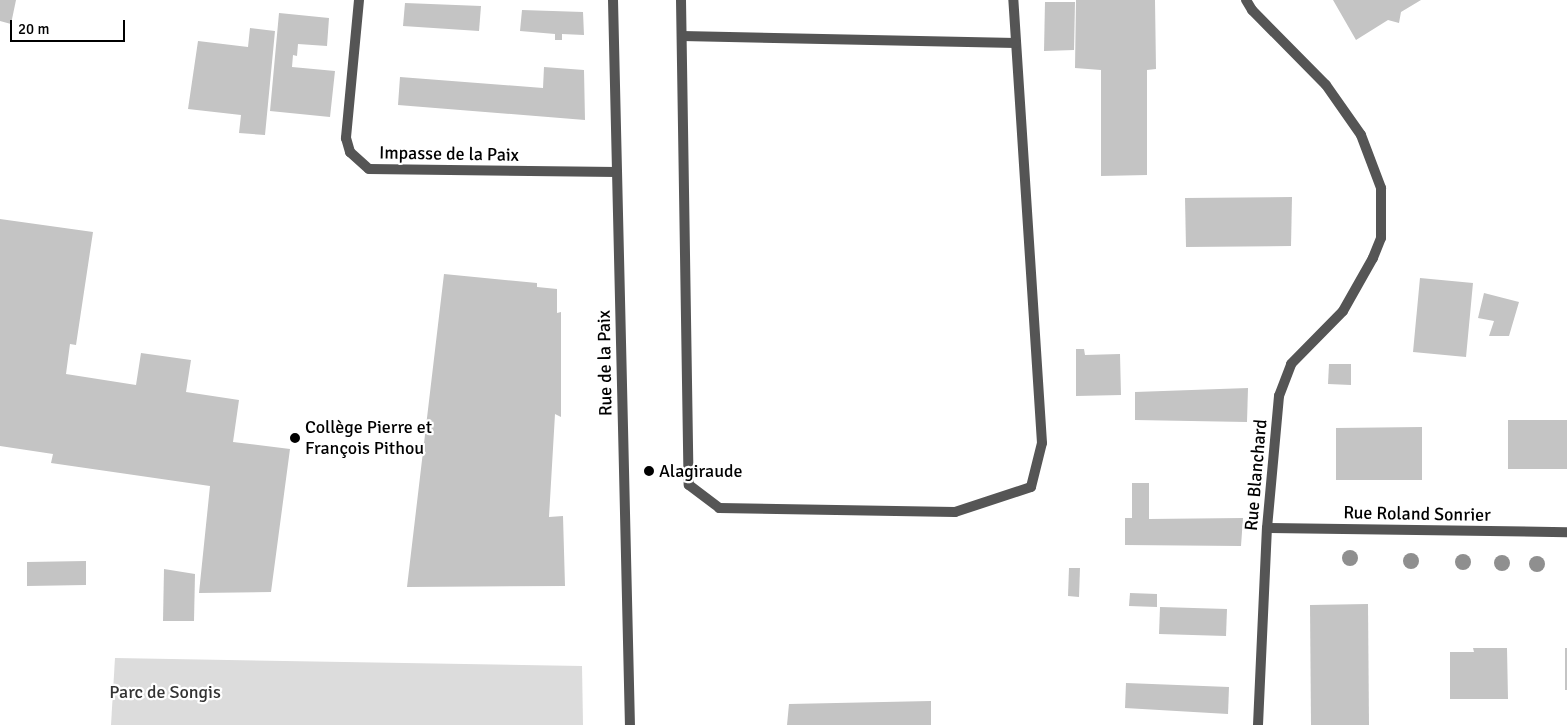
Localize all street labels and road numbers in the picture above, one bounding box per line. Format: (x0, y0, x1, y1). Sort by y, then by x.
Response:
street label: Impasse de la Paix (379, 142, 519, 166)
street label: Rue de la Paix (593, 310, 617, 416)
street label: Rue Blanchard (1240, 418, 1272, 532)
street label: Rue Roland Sonrier (1343, 502, 1491, 526)

